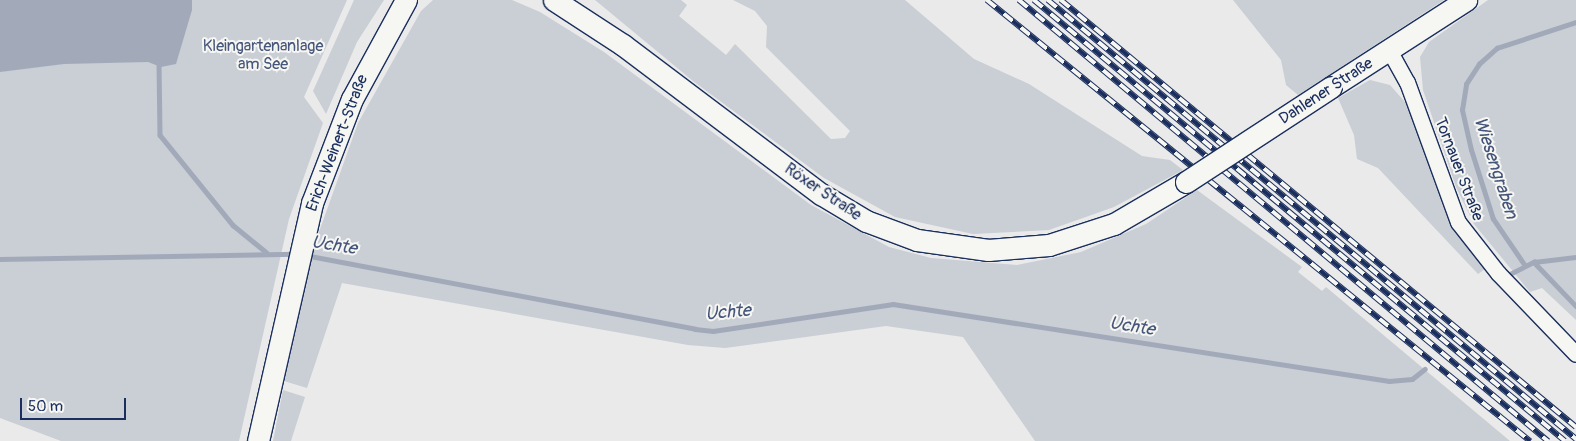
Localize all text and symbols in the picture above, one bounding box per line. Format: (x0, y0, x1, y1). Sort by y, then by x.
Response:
park label: Kleingartenanlage am See (203, 36, 323, 74)
street label: Dahlener Straße (1275, 54, 1377, 128)
street label: Erich-Weinert-Straße (302, 72, 372, 214)
water label: Wiesengraben (1468, 114, 1522, 222)
street label: Tornauer Straße (1430, 115, 1488, 223)
street label: Röxer Straße (781, 159, 865, 225)
water label: Uchte (310, 232, 358, 260)
water label: Uchte (704, 300, 752, 326)
water label: Uchte (1108, 313, 1156, 341)
scale bar (22, 388, 129, 420)
text: 50 m (28, 397, 63, 416)

